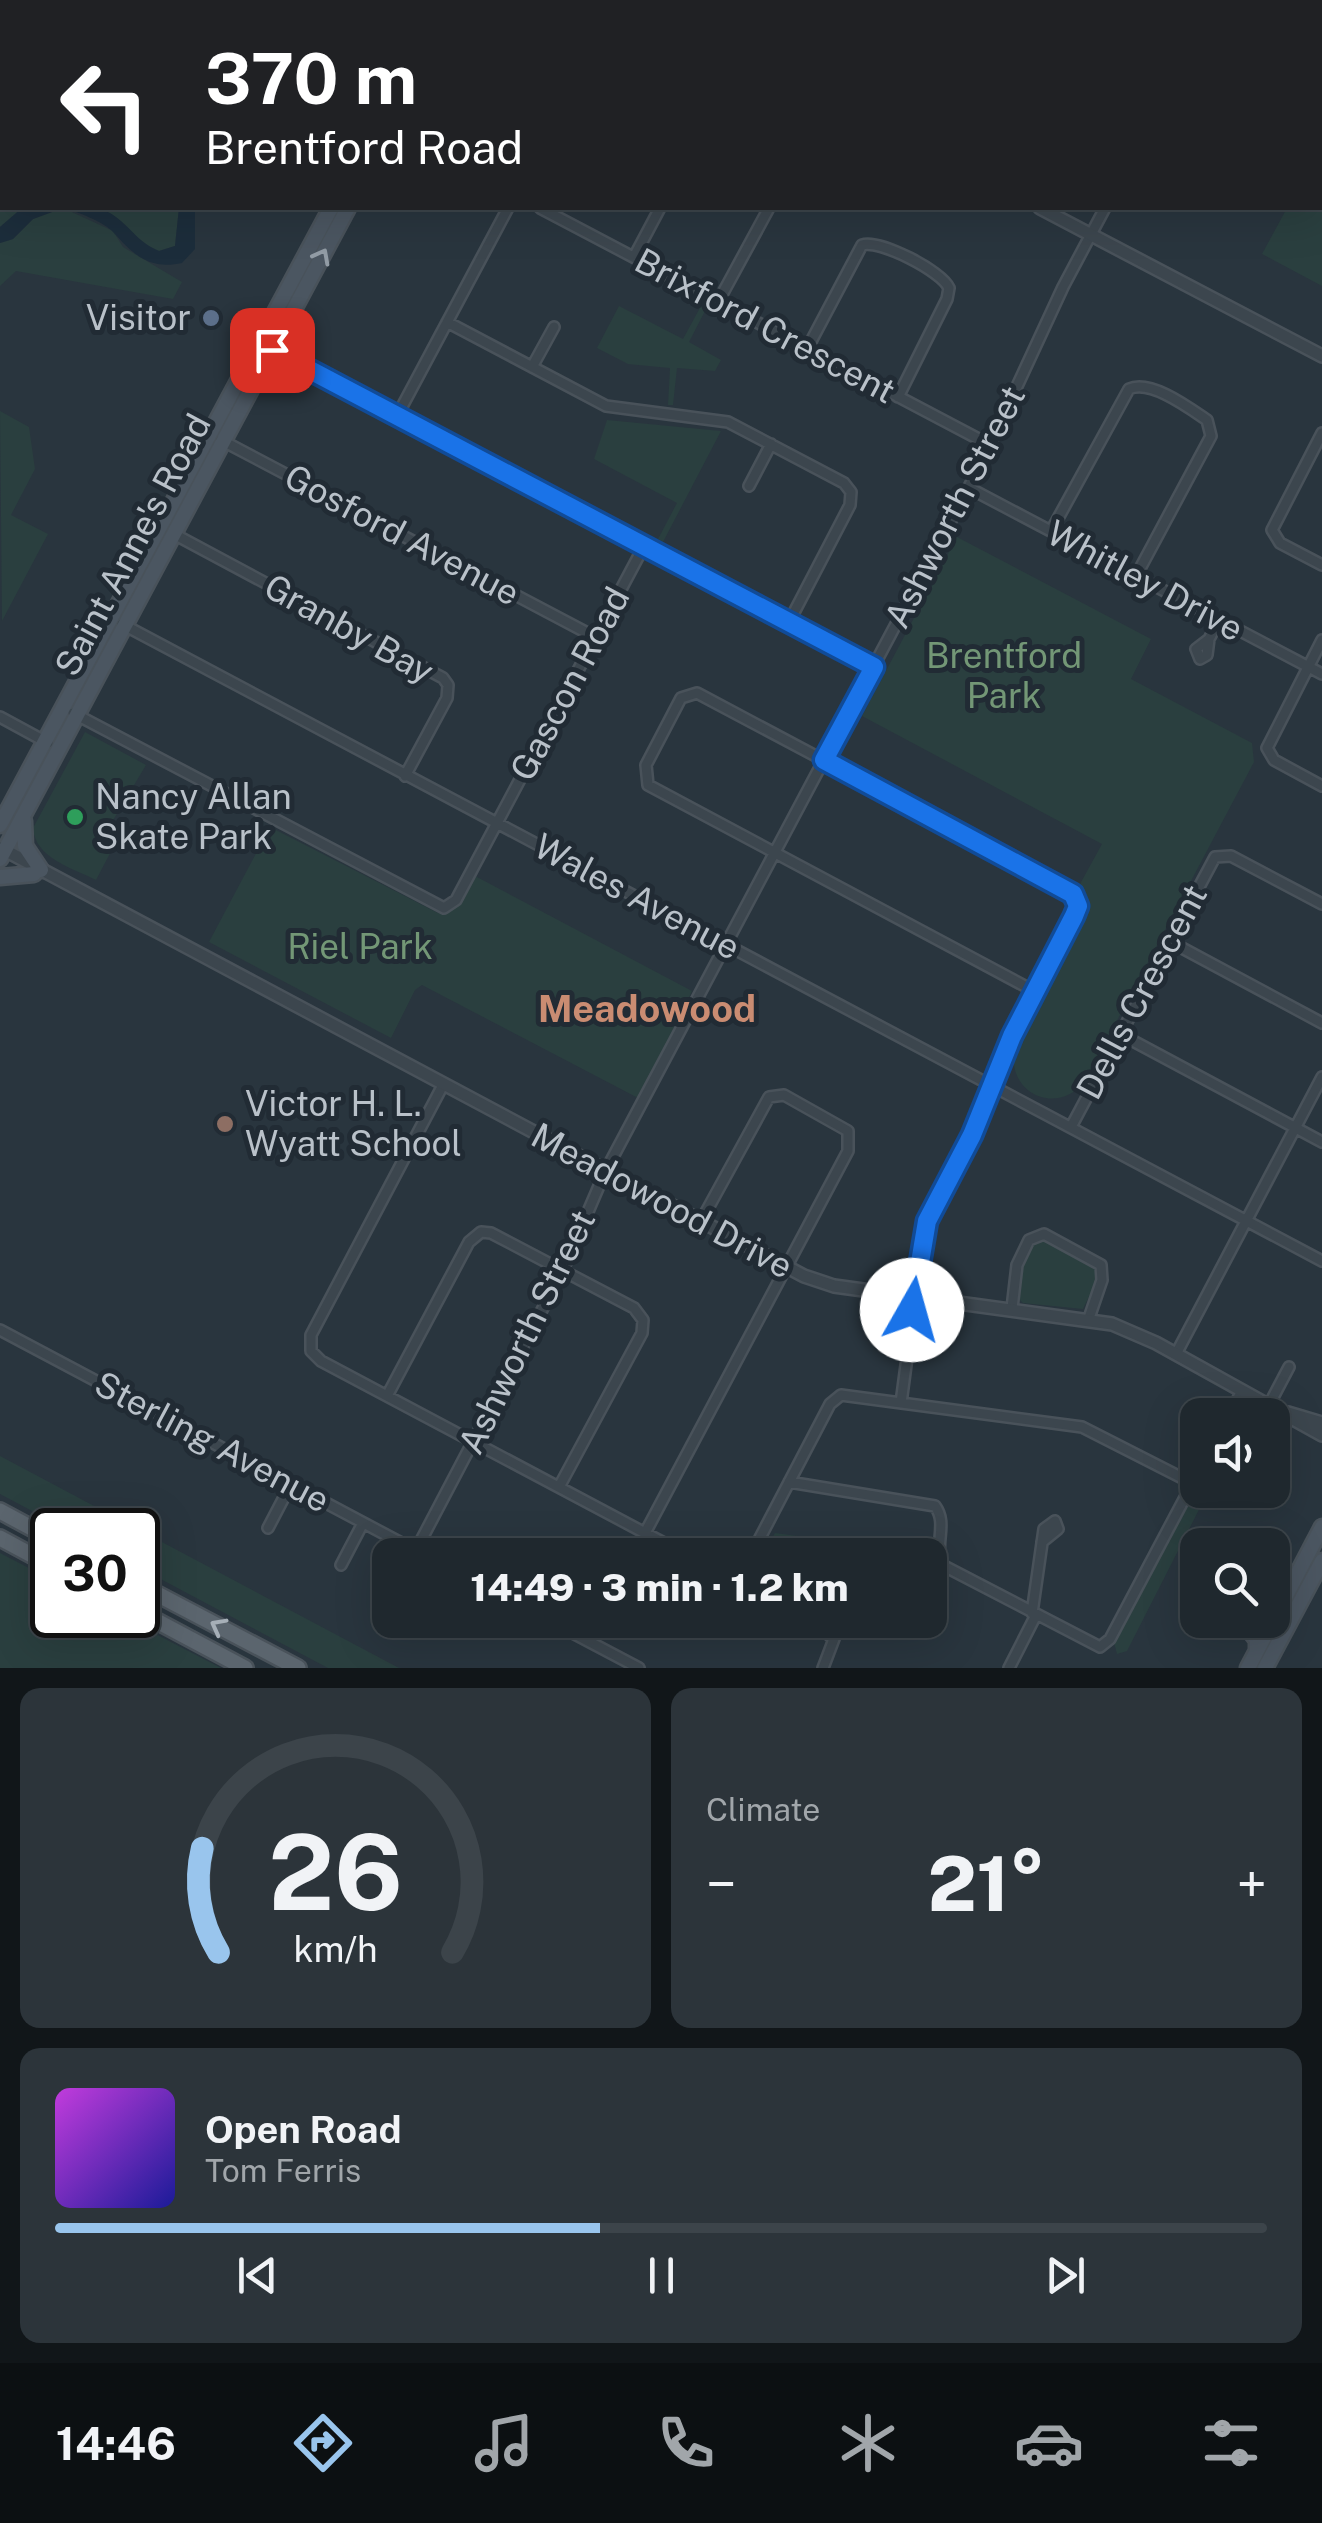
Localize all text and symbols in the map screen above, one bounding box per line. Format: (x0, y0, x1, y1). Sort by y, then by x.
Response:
text: 370 m (205, 37, 417, 120)
icon: left (40, 40, 170, 170)
text: Brentford Road (205, 121, 523, 174)
street label: Brixford Crescent (628, 240, 902, 411)
one-way arrow (309, 249, 329, 267)
place label: Visitor (86, 297, 191, 338)
marker: Visitor (200, 307, 222, 329)
pin (230, 308, 315, 393)
icon: arrive (245, 323, 300, 378)
street label: Ashworth Street (876, 379, 1033, 635)
street label: Saint Anne's Road (46, 407, 219, 683)
street label: Gosford Avenue (278, 456, 526, 614)
street label: Whitley Drive (1040, 512, 1250, 649)
street label: Granby Bay (258, 565, 441, 692)
street label: Gascon Road (501, 580, 638, 787)
park label: Brentford Park (926, 635, 1082, 716)
place label: Nancy Allan Skate Park (95, 776, 292, 857)
marker: Nancy Allan Skate Park (64, 806, 86, 828)
street label: Wales Avenue (527, 825, 747, 968)
street label: Dells Crescent (1068, 877, 1215, 1106)
park label: Riel Park (287, 926, 433, 967)
district label: Meadowood (538, 986, 756, 1031)
place label: Victor H. L. Wyatt School (245, 1083, 462, 1164)
marker: Victor H. L. Wyatt School (214, 1113, 236, 1135)
street label: Meadowood Drive (525, 1114, 800, 1287)
street label: Ashworth Street (450, 1203, 603, 1460)
position arrow (860, 1258, 964, 1362)
street label: Sterling Avenue (88, 1363, 336, 1521)
map controls (1180, 1398, 1290, 1638)
button: sound (1180, 1398, 1290, 1508)
speed limit sign: 30 (30, 1508, 160, 1638)
button: search (1180, 1528, 1290, 1638)
text: 14:49 · 3 min · 1.2 km (470, 1565, 849, 1610)
one-way arrow (210, 1619, 228, 1638)
text: Climate (706, 1791, 820, 1828)
text: 26 (268, 1811, 403, 1933)
text: 21° (928, 1840, 1045, 1928)
text: − (706, 1852, 737, 1916)
text: + (1237, 1852, 1267, 1916)
text: km/h (293, 1928, 378, 1970)
text: Open Road (205, 2107, 402, 2152)
text: Tom Ferris (205, 2152, 361, 2189)
icon: previous (230, 2248, 285, 2303)
icon: pause (634, 2248, 689, 2303)
icon: next (1038, 2248, 1093, 2303)
icon: directions (288, 2408, 358, 2478)
icon: music (469, 2408, 539, 2478)
icon: phone (651, 2408, 721, 2478)
icon: climate (833, 2408, 903, 2478)
icon: car (1014, 2408, 1084, 2478)
icon: filters (1196, 2408, 1266, 2478)
text: 14:46 (56, 2417, 176, 2470)

